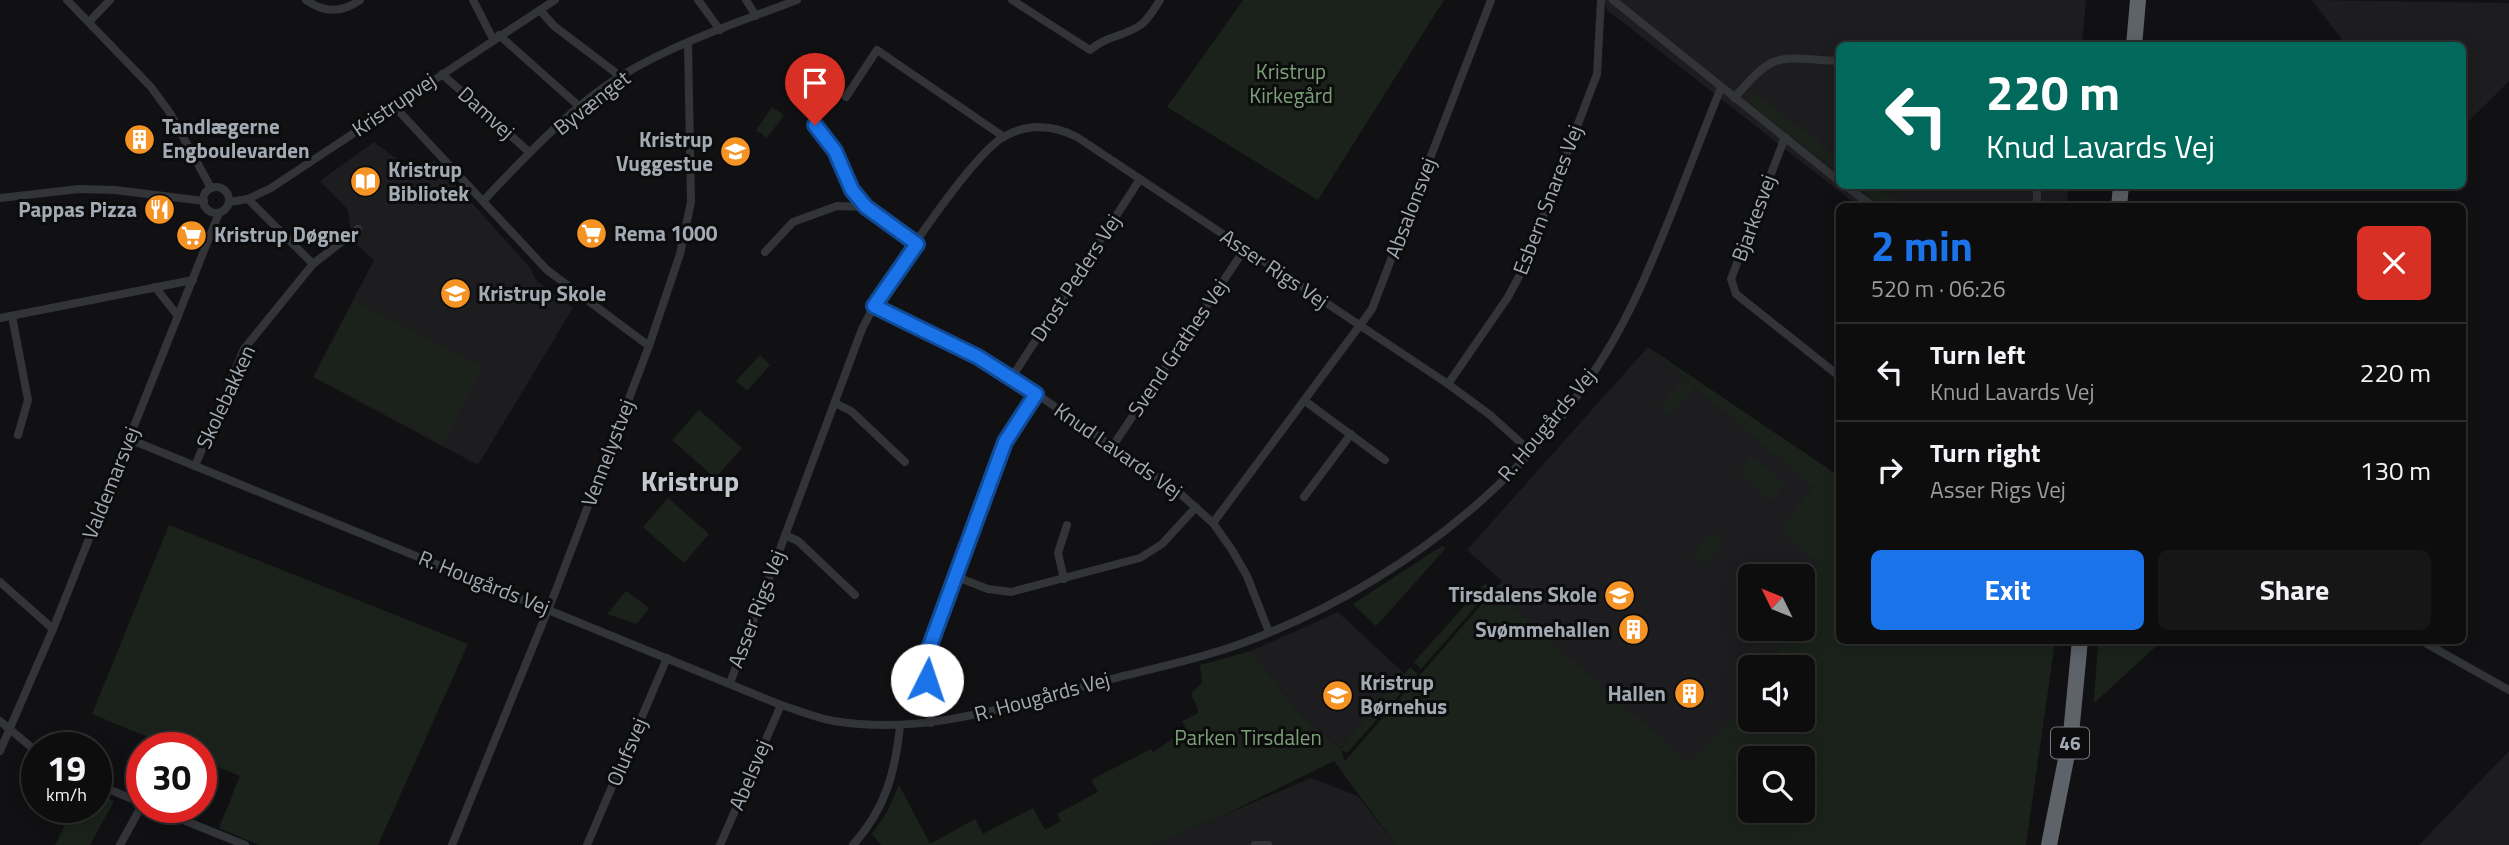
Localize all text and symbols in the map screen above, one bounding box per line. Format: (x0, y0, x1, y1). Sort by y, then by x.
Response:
pin (785, 53, 845, 125)
text: 220 m (1986, 54, 2120, 129)
park label: Kristrup Kirkegård (1249, 55, 1333, 111)
street label: Byvænget (546, 62, 637, 142)
street label: Kristrupvej (345, 64, 442, 144)
icon: arrive (796, 64, 834, 102)
icon: left (1871, 70, 1962, 161)
street label: Damvej (451, 78, 522, 146)
place label: Tandlægerne Engboulevarden (162, 110, 310, 166)
street label: Esbern Snares Vej (1504, 120, 1590, 279)
building icon: Tandlægerne Engboulevarden (122, 122, 156, 156)
text: Knud Lavards Vej (1986, 122, 2215, 170)
place label: Kristrup Vuggestue (616, 123, 713, 179)
school or university icon: Kristrup Vuggestue (719, 135, 753, 169)
place label: Kristrup Bibliotek (388, 153, 469, 209)
street label: Absalonsvej (1376, 153, 1444, 263)
library icon: Kristrup Bibliotek (348, 165, 382, 199)
street label: Bjarkesvej (1723, 170, 1784, 266)
place label: Pappas Pizza (18, 193, 137, 225)
restaurant icon: Pappas Pizza (143, 193, 177, 227)
street label: Drost Peders Vej (1022, 207, 1128, 348)
text: 2 min (1871, 213, 1973, 277)
supermarket icon: Rema 1000 (574, 217, 608, 251)
place label: Rema 1000 (614, 217, 718, 249)
supermarket icon: Kristrup Døgner (174, 218, 208, 252)
place label: Kristrup Døgner (214, 218, 359, 250)
street label: Asser Rigs Vej (1214, 220, 1335, 316)
button: close (2357, 226, 2431, 300)
text: 520 m · 06:26 (1871, 271, 2006, 306)
street label: Svend Grathes Vej (1119, 272, 1235, 423)
school or university icon: Kristrup Skole (438, 277, 472, 311)
place label: Kristrup Skole (478, 277, 606, 309)
text: Turn left (1930, 335, 2025, 374)
street label: Skolebakken (187, 340, 263, 454)
icon: left (1871, 353, 1909, 391)
text: 220 m (2360, 353, 2431, 392)
street label: R. Hougårds Vej (1489, 361, 1603, 488)
text: Knud Lavards Vej (1930, 374, 2095, 409)
street label: Vennelystvej (572, 394, 642, 511)
street label: Knud Lavards Vej (1048, 394, 1189, 506)
street label: Valdemarsvej (73, 422, 147, 544)
text: Turn right (1930, 433, 2041, 472)
icon: right (1871, 451, 1909, 489)
text: 130 m (2360, 451, 2431, 490)
district label: Kristrup (641, 459, 739, 502)
text: Asser Rigs Vej (1930, 472, 2066, 507)
street label: R. Hougårds Vej (414, 541, 555, 623)
street label: Asser Rigs Vej (719, 545, 793, 672)
button: Exit (1871, 550, 2144, 630)
button: Share (2158, 550, 2431, 630)
north arrow (1738, 564, 1815, 640)
map controls (1738, 564, 1815, 823)
place label: Tirsdalens Skole (1448, 578, 1597, 610)
school or university icon: Tirsdalens Skole (1603, 578, 1637, 612)
place label: Svømmehallen (1475, 613, 1610, 645)
building icon: Svømmehallen (1616, 613, 1650, 647)
position arrow (890, 643, 964, 717)
button: sound (1738, 655, 1815, 732)
street label: R. Hougårds Vej (970, 663, 1113, 729)
place label: Kristrup Børnehus (1360, 666, 1447, 722)
place label: Hallen (1607, 677, 1666, 709)
building icon: Hallen (1672, 677, 1706, 711)
school or university icon: Kristrup Børnehus (1320, 678, 1354, 712)
street label: Olufsvej (597, 712, 655, 791)
park label: Parken Tirsdalen (1174, 721, 1322, 753)
road number: 46 (2051, 728, 2089, 758)
speed limit sign: 30 (126, 732, 217, 823)
street label: Abelsvej (720, 734, 778, 815)
text: 19 (47, 741, 86, 795)
button: search (1738, 746, 1815, 823)
text: km/h (46, 781, 87, 808)

